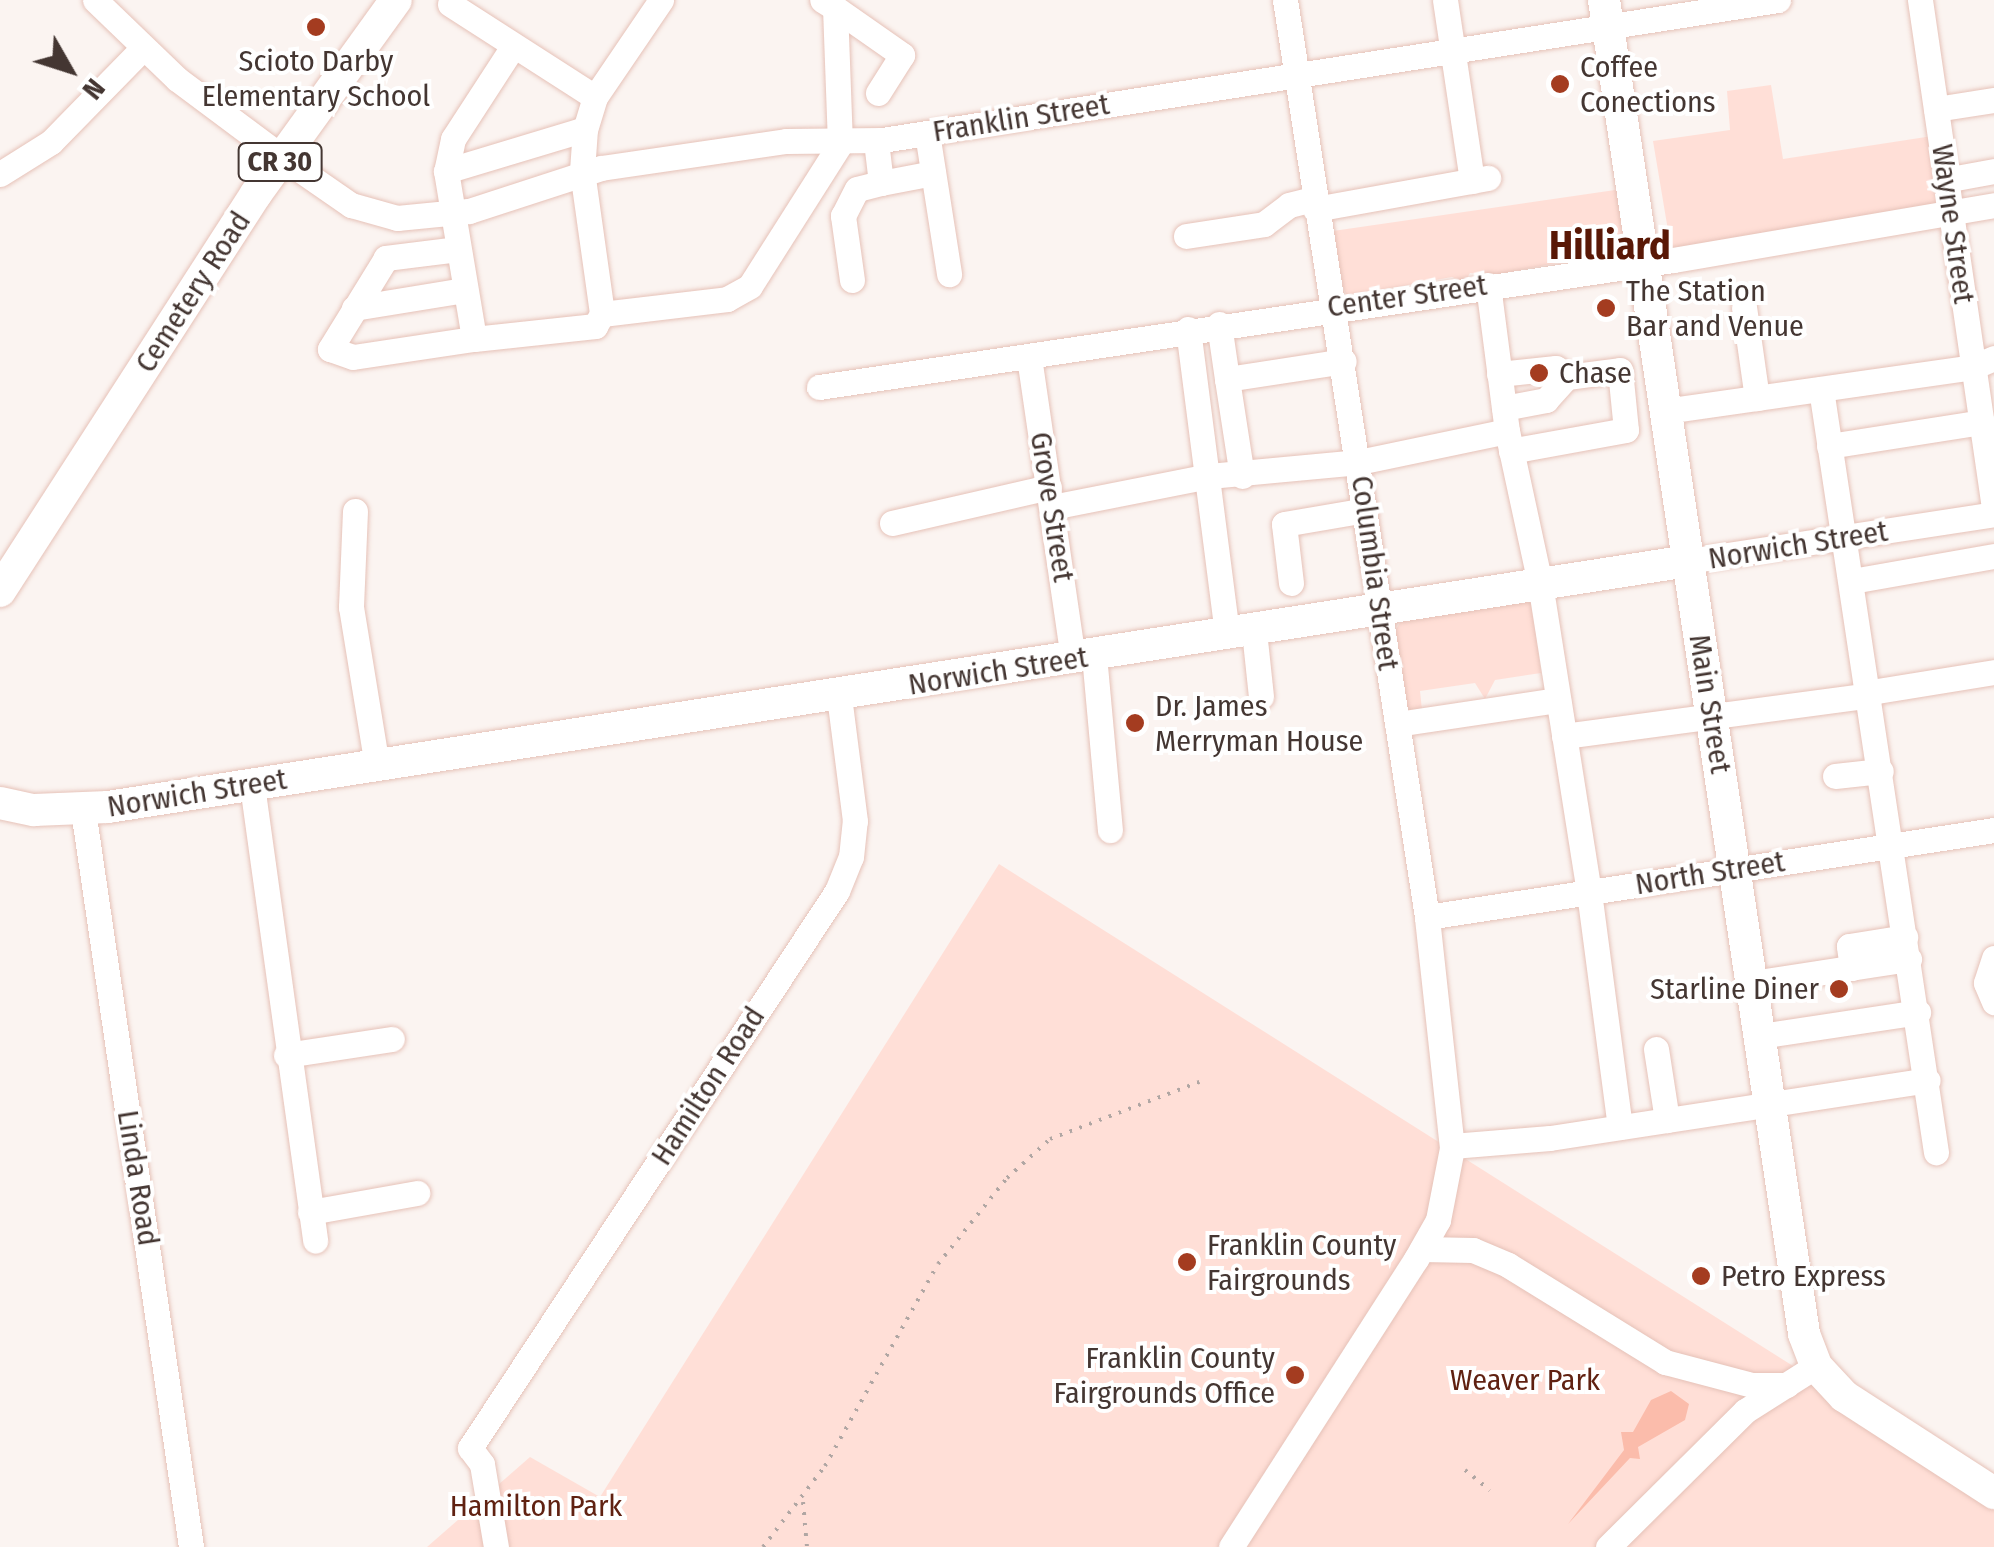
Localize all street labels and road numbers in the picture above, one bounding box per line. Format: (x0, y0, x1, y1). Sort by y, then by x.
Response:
street label: Franklin Street (930, 86, 1112, 150)
road number: CR 30 (238, 139, 322, 185)
street label: Wayne Street (1924, 142, 1982, 306)
street label: Cemetery Road (128, 205, 258, 379)
street label: Center Street (1325, 267, 1489, 325)
street label: Grove Street (1022, 429, 1082, 585)
street label: Columbia Street (1344, 473, 1406, 673)
street label: Norwich Street (1706, 513, 1890, 577)
street label: Main Street (1681, 632, 1739, 776)
street label: Norwich Street (906, 639, 1090, 703)
street label: Norwich Street (105, 761, 289, 825)
street label: North Street (1633, 843, 1787, 903)
street label: Hamilton Road (643, 1000, 773, 1172)
street label: Linda Road (110, 1108, 166, 1248)

